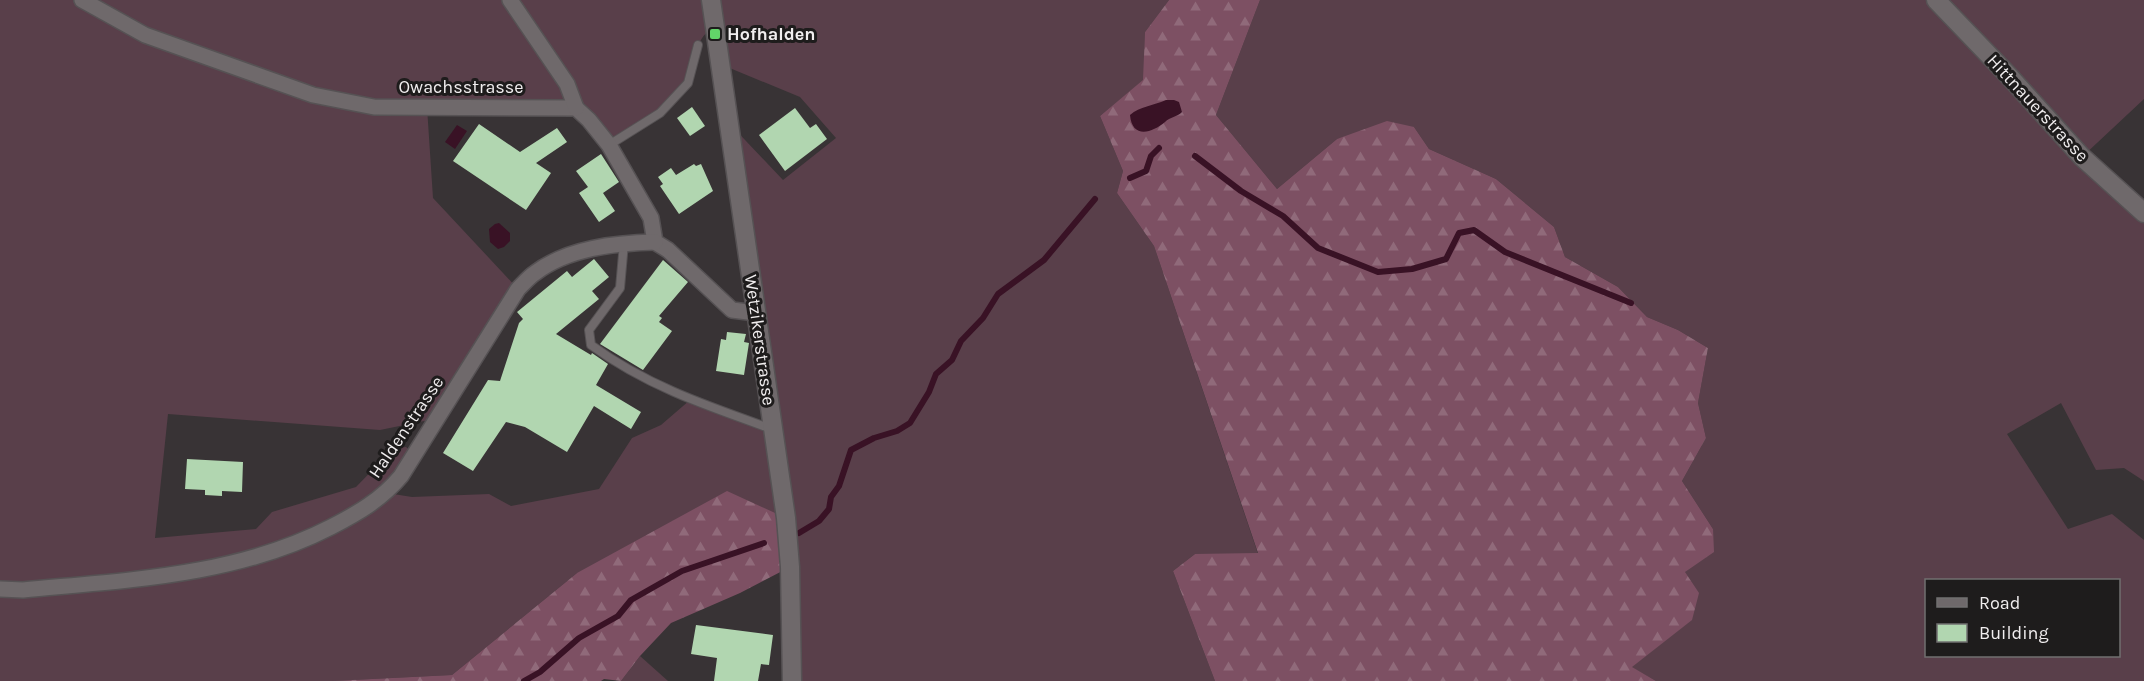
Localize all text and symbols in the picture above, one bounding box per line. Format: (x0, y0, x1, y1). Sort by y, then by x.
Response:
place label: Hofhalden (727, 23, 816, 45)
marker: Hofhalden (708, 27, 722, 41)
street label: Hittnauerstrasse (1982, 50, 2094, 166)
street label: Owachsstrasse (399, 76, 523, 98)
street label: Wetzikerstrasse (740, 273, 780, 407)
street label: Haldenstrasse (364, 372, 448, 482)
legend (1925, 579, 2120, 657)
text: Road (1979, 592, 2020, 614)
text: Building (1979, 622, 2049, 644)

